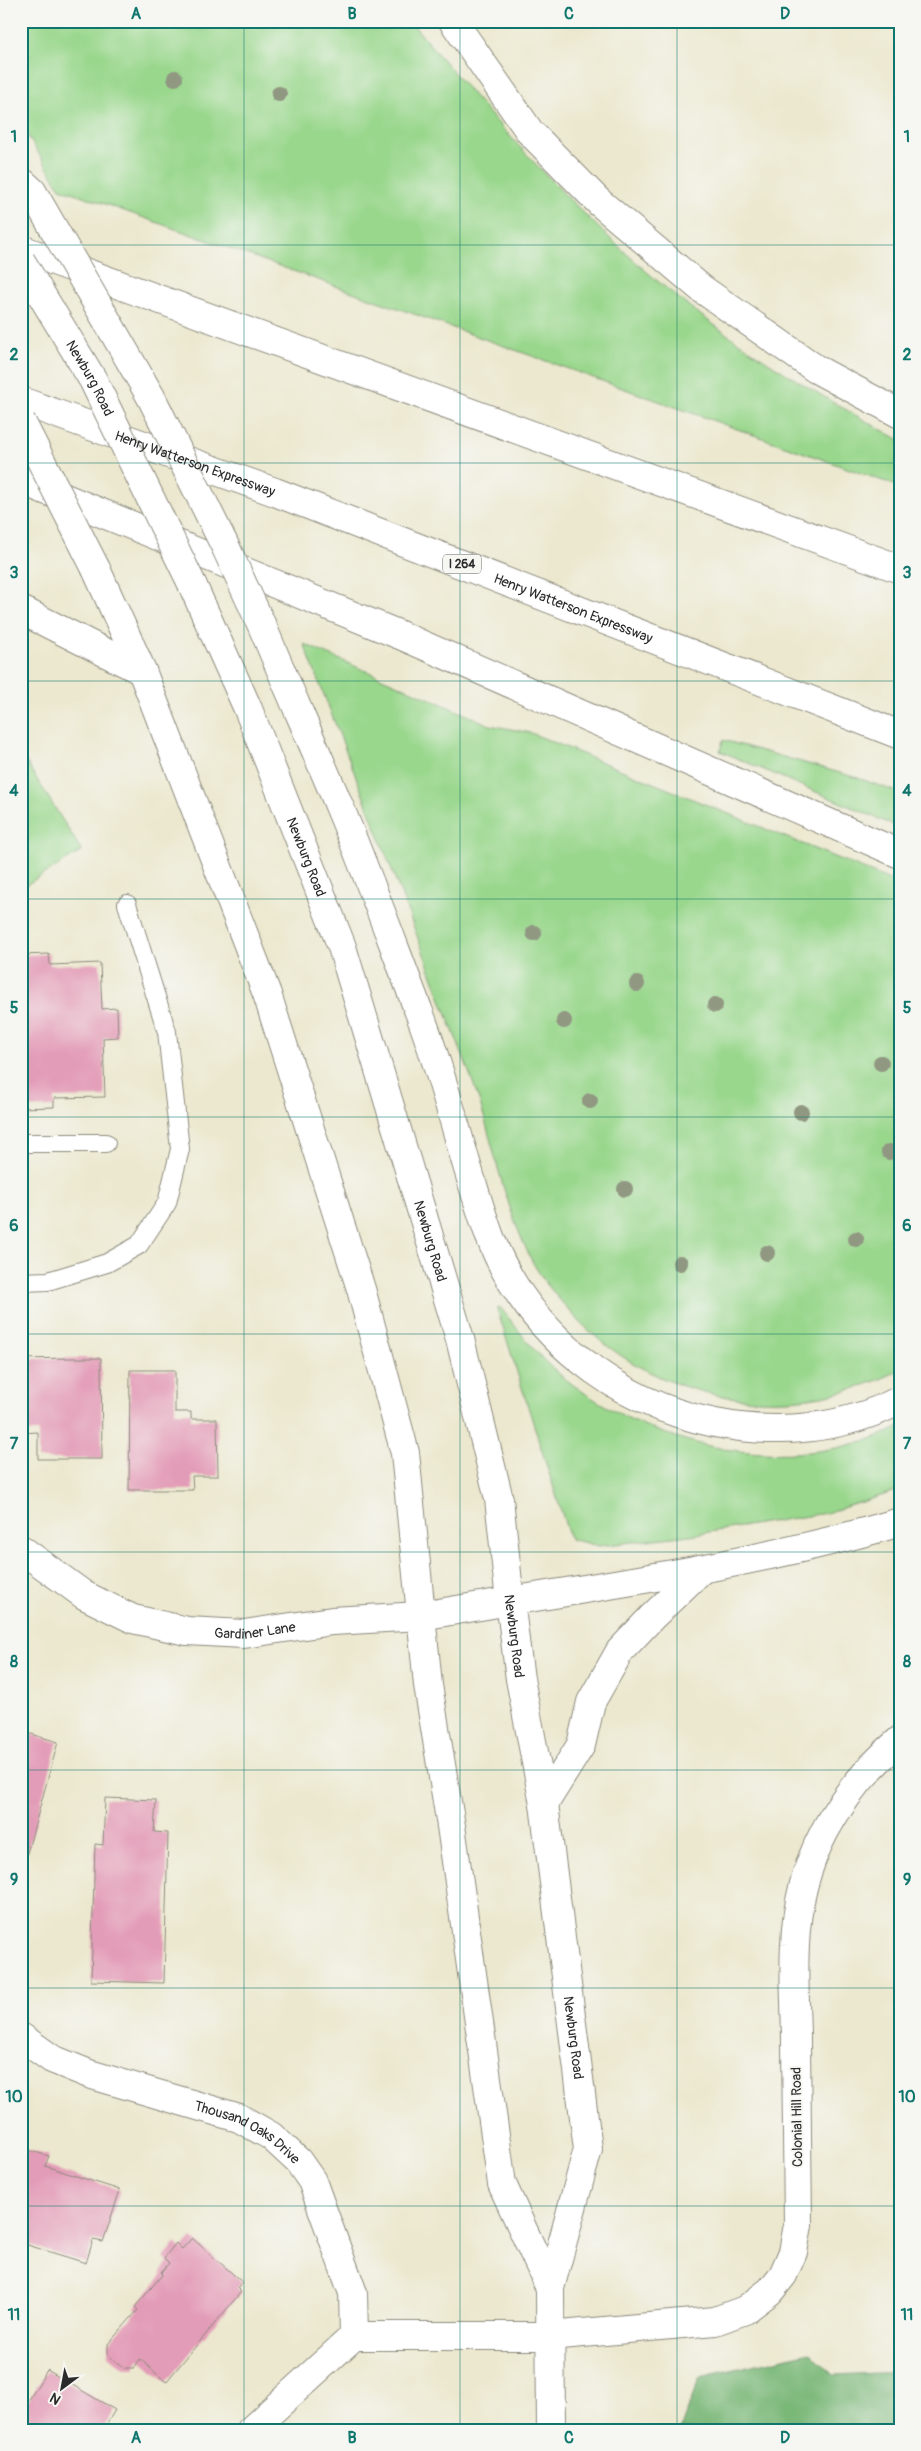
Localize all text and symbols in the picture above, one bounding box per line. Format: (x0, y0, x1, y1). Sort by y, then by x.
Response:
text: A (131, 4, 142, 24)
text: B (347, 4, 357, 24)
text: C (564, 4, 574, 24)
text: D (780, 4, 790, 24)
text: 1 (11, 127, 17, 147)
text: 1 (904, 127, 910, 147)
street label: Newburg Road (62, 337, 118, 419)
text: 2 (10, 345, 19, 365)
text: 2 (903, 345, 912, 365)
street label: Henry Watterson Expressway (113, 427, 278, 500)
road number: I 264 (443, 554, 481, 574)
text: 3 (10, 563, 19, 583)
text: 3 (903, 563, 912, 583)
street label: Henry Watterson Expressway (492, 569, 655, 647)
text: 4 (9, 781, 19, 801)
text: 4 (902, 781, 912, 801)
street label: Newburg Road (283, 815, 330, 899)
text: 5 (10, 998, 19, 1018)
text: 5 (903, 998, 912, 1018)
street label: Newburg Road (410, 1198, 451, 1284)
text: 6 (9, 1216, 19, 1236)
text: 6 (902, 1216, 912, 1236)
text: 7 (10, 1434, 19, 1454)
text: 7 (903, 1434, 912, 1454)
street label: Newburg Road (501, 1594, 528, 1679)
street label: Gardiner Lane (214, 1618, 297, 1643)
text: 8 (10, 1652, 18, 1672)
text: 8 (903, 1652, 911, 1672)
text: 9 (10, 1870, 18, 1890)
text: 9 (903, 1870, 911, 1890)
street label: Newburg Road (560, 1995, 588, 2080)
street label: Colonial Hill Road (788, 2067, 806, 2167)
text: 10 (5, 2087, 23, 2107)
text: 10 (898, 2087, 916, 2107)
street label: Thousand Oaks Drive (192, 2097, 304, 2167)
text: 11 (8, 2305, 20, 2325)
text: 11 (901, 2305, 913, 2325)
north arrow (38, 2364, 88, 2414)
text: N (47, 2389, 64, 2408)
text: A (131, 2428, 142, 2448)
text: B (347, 2428, 357, 2448)
text: C (564, 2428, 574, 2448)
text: D (780, 2428, 790, 2448)

